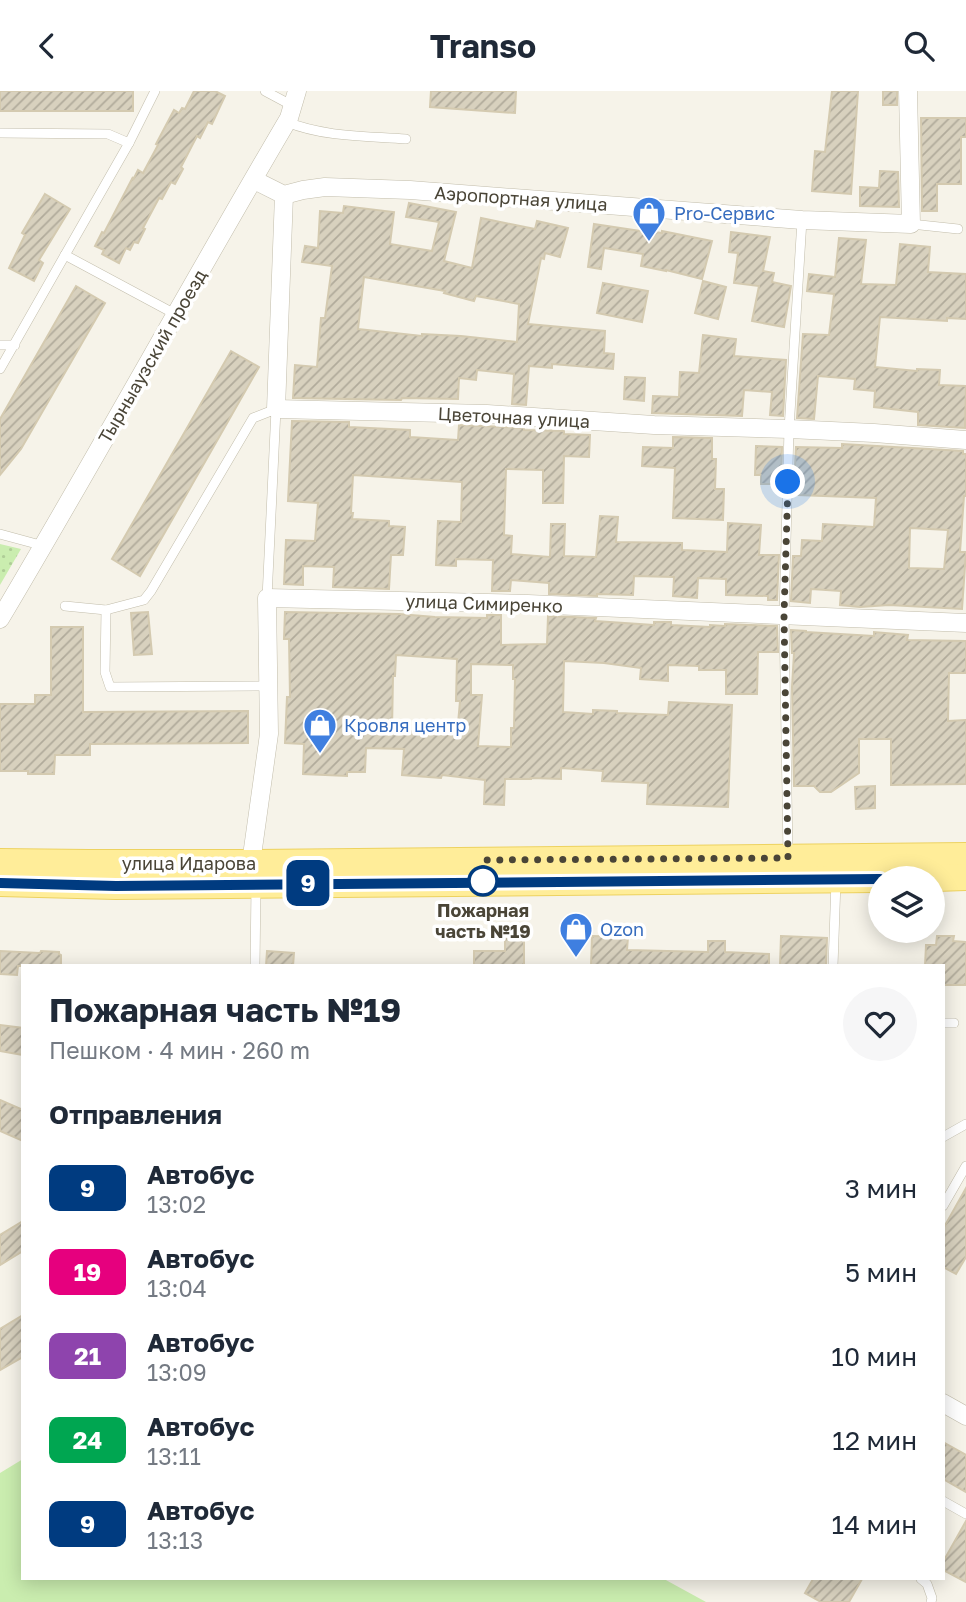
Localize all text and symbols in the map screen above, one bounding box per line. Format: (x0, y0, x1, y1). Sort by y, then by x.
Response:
icon: back (28, 27, 66, 65)
text: Transo (430, 27, 536, 65)
icon: search (900, 27, 938, 65)
street label: Аэропортная улица (434, 181, 608, 215)
shop icon: Pro-Сервис (630, 194, 668, 243)
place label: Pro-Сервис (674, 202, 775, 224)
street label: Тырныаузский проезд (93, 265, 211, 447)
street label: Цветочная улица (437, 402, 591, 432)
your location (770, 464, 805, 499)
street label: улица Симиренко (405, 589, 563, 617)
shop icon: Кровля центр (301, 706, 339, 755)
place label: Кровля центр (344, 714, 466, 736)
street label: улица Идарова (122, 852, 256, 874)
line badge: 9 (285, 860, 331, 906)
marker: Пожарная часть №19 (468, 866, 498, 896)
map controls (868, 866, 945, 943)
button: layers (868, 866, 945, 943)
text: 9 (300, 868, 316, 897)
place label: Пожарная часть №19 (435, 899, 531, 942)
shop icon: Ozon (557, 910, 595, 959)
place label: Ozon (600, 918, 644, 940)
button: heart (843, 987, 917, 1061)
text: Пожарная часть №19 (49, 990, 401, 1029)
text: Пешком · 4 мин · 260 m (49, 1036, 310, 1064)
text: Отправления (49, 1099, 222, 1130)
text: Автобус (147, 1159, 254, 1190)
text: 9 (80, 1173, 95, 1202)
text: 3 мин (845, 1173, 917, 1204)
text: 13:02 (147, 1190, 206, 1218)
text: Автобус (147, 1243, 254, 1274)
text: 19 (74, 1257, 101, 1286)
text: 5 мин (845, 1257, 917, 1288)
text: 13:04 (147, 1274, 207, 1302)
text: Автобус (147, 1327, 254, 1358)
text: 21 (74, 1341, 101, 1370)
text: 10 мин (831, 1341, 917, 1372)
text: 13:09 (147, 1358, 207, 1386)
text: Автобус (147, 1411, 254, 1442)
text: 24 (73, 1425, 102, 1454)
text: 12 мин (832, 1425, 917, 1456)
text: 13:11 (147, 1442, 201, 1470)
text: Автобус (147, 1495, 254, 1526)
text: 9 (80, 1509, 95, 1538)
text: 14 мин (832, 1509, 917, 1540)
text: 13:13 (147, 1526, 203, 1554)

